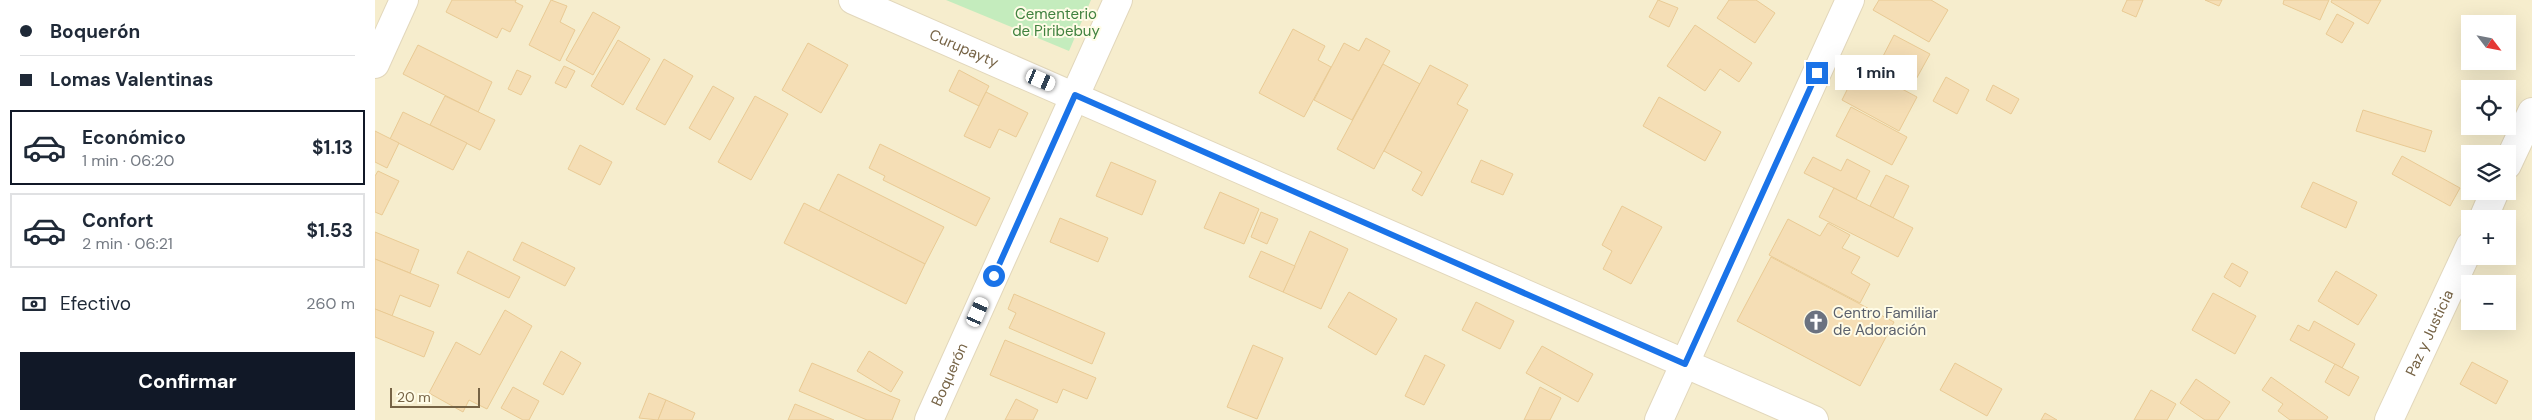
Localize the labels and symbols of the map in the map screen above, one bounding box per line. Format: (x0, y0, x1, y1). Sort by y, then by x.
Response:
park label: Cementerio de Piribebuy (1012, 4, 1100, 41)
north arrow (2461, 15, 2516, 70)
street label: Curupayty (926, 25, 1002, 73)
callout: 1 min (1835, 56, 1917, 90)
route end (1806, 62, 1828, 84)
car (1024, 67, 1057, 93)
route start (983, 265, 1005, 287)
street label: Paz y Justicia (2401, 287, 2458, 379)
car (965, 295, 990, 329)
place label: Centro Familiar de Adoración (1833, 303, 1939, 340)
church icon: Centro Familiar de Adoración (1803, 309, 1829, 335)
street label: Boquerón (927, 340, 972, 409)
scale bar (390, 385, 480, 408)

